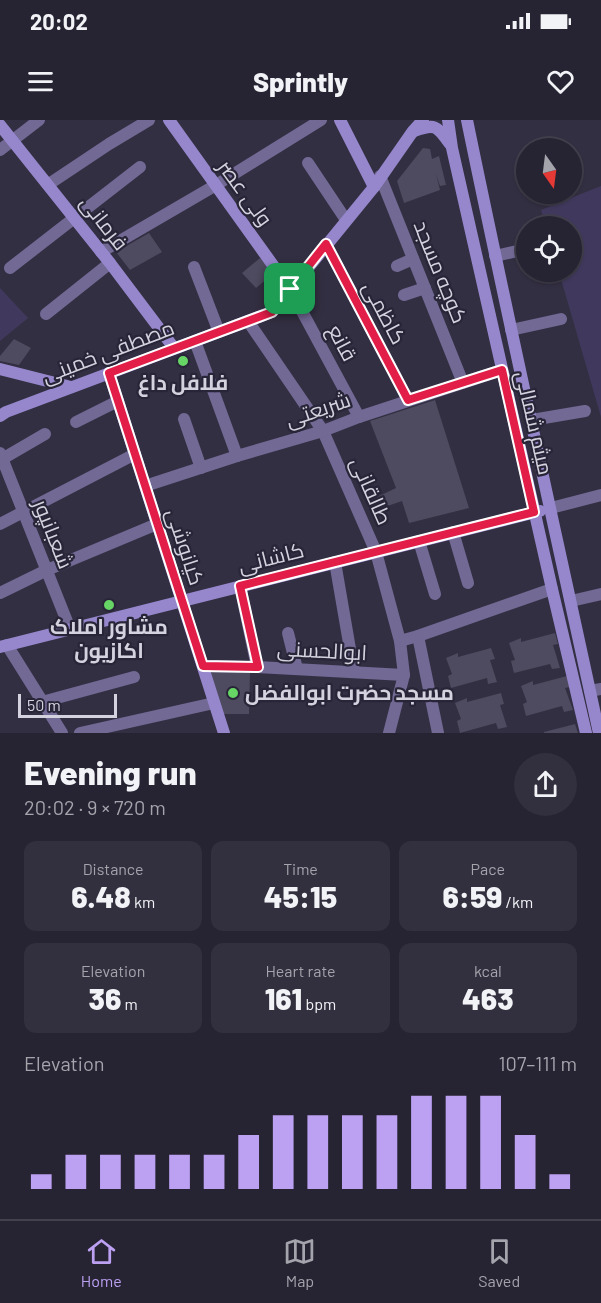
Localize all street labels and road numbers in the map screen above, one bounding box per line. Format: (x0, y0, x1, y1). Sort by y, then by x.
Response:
street label: ولی عصر (212, 153, 279, 231)
street label: فرمانی (74, 190, 134, 256)
street label: کوچه مسجد (407, 216, 473, 328)
street label: کاظمی (357, 277, 412, 349)
street label: مصطفی خمینی (38, 314, 178, 389)
street label: قانع (321, 320, 363, 366)
street label: میثم شمالی (508, 368, 560, 478)
street label: شریعتی (282, 386, 354, 433)
street label: طالقانی (345, 453, 398, 529)
street label: شعبانپور (27, 494, 80, 573)
street label: کیانوشی (160, 505, 211, 589)
street label: کاشانی (235, 536, 307, 579)
street label: ابوالحسنی (276, 635, 368, 666)

